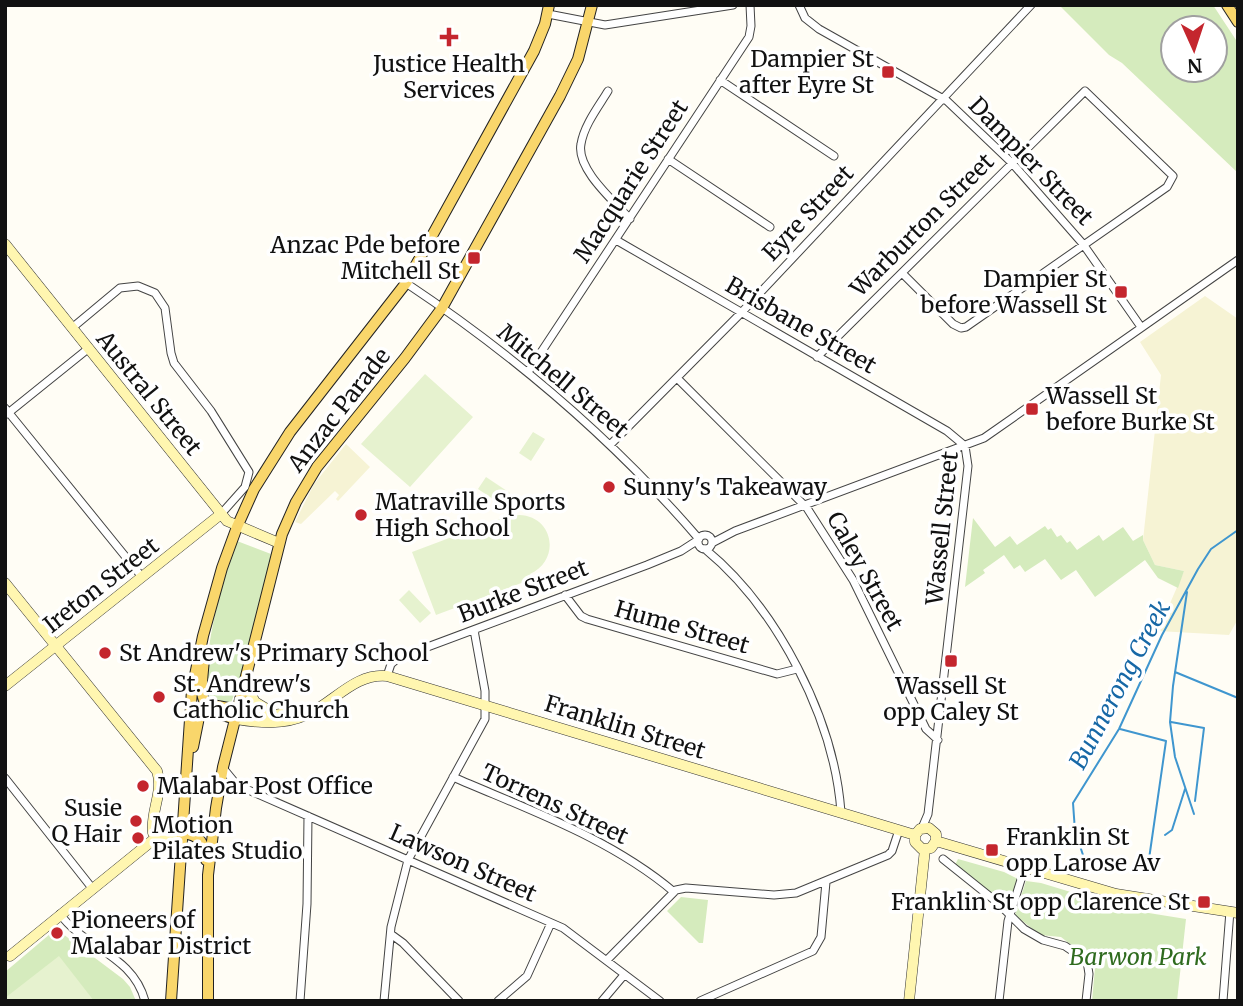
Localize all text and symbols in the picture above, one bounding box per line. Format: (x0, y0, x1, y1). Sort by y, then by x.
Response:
north arrow (1159, 14, 1229, 84)
marker: Justice Health Services (439, 27, 459, 47)
place label: Dampier St after Eyre St (739, 44, 874, 99)
place label: Justice Health Services (372, 49, 525, 104)
text: N (1187, 54, 1203, 78)
marker: Dampier St after Eyre St (880, 64, 896, 80)
street label: Dampier Street (963, 90, 1100, 231)
street label: Macquarie Street (567, 94, 694, 267)
street label: Warburton Street (843, 147, 1000, 303)
street label: Eyre Street (756, 159, 859, 267)
place label: Anzac Pde before Mitchell St (269, 230, 460, 285)
marker: Anzac Pde before Mitchell St (466, 250, 482, 266)
place label: Dampier St before Wassell St (920, 264, 1107, 319)
street label: Brisbane Street (721, 270, 882, 379)
marker: Dampier St before Wassell St (1113, 284, 1129, 300)
street label: Mitchell Street (492, 317, 635, 444)
street label: Austral Street (90, 324, 208, 461)
street label: Anzac Parade (281, 342, 396, 478)
place label: Wassell St before Burke St (1045, 381, 1215, 436)
marker: Wassell St before Burke St (1024, 401, 1040, 417)
street label: Wassell Street (919, 450, 964, 607)
place label: Sunny's Takeaway (623, 472, 828, 501)
marker: Sunny's Takeaway (601, 479, 617, 495)
place label: Matraville Sports High School (375, 487, 566, 542)
street label: Caley Street (821, 506, 910, 635)
marker: Matraville Sports High School (353, 507, 369, 523)
street label: Ireton Street (37, 531, 164, 639)
street label: Burke Street (454, 552, 592, 629)
street label: Hume Street (612, 594, 753, 660)
water label: Bunnerong Creek (1062, 595, 1177, 774)
place label: St Andrew's Primary School (119, 638, 429, 667)
marker: St Andrew's Primary School (97, 645, 113, 661)
marker: Wassell St opp Caley St (943, 653, 959, 669)
place label: St. Andrew's Catholic Church (173, 669, 349, 724)
place label: Wassell St opp Caley St (883, 671, 1019, 726)
street label: Franklin Street (541, 688, 709, 765)
marker: St. Andrew's Catholic Church (151, 689, 167, 705)
street label: Torrens Street (477, 757, 633, 850)
place label: Malabar Post Office (157, 771, 373, 800)
marker: Malabar Post Office (135, 778, 151, 794)
place label: Susie Q Hair (51, 793, 122, 848)
place label: Motion Pilates Studio (152, 810, 302, 865)
marker: Susie Q Hair (128, 813, 144, 829)
street label: Lawson Street (385, 817, 541, 908)
place label: Franklin St opp Larose Av (1006, 822, 1161, 877)
marker: Motion Pilates Studio (130, 830, 146, 846)
marker: Franklin St opp Larose Av (984, 842, 1000, 858)
place label: Franklin St opp Clarence St (891, 887, 1190, 916)
marker: Franklin St opp Clarence St (1196, 894, 1212, 910)
place label: Pioneers of Malabar District (71, 905, 251, 960)
marker: Pioneers of Malabar District (49, 925, 65, 941)
park label: Barwon Park (1069, 942, 1207, 971)

